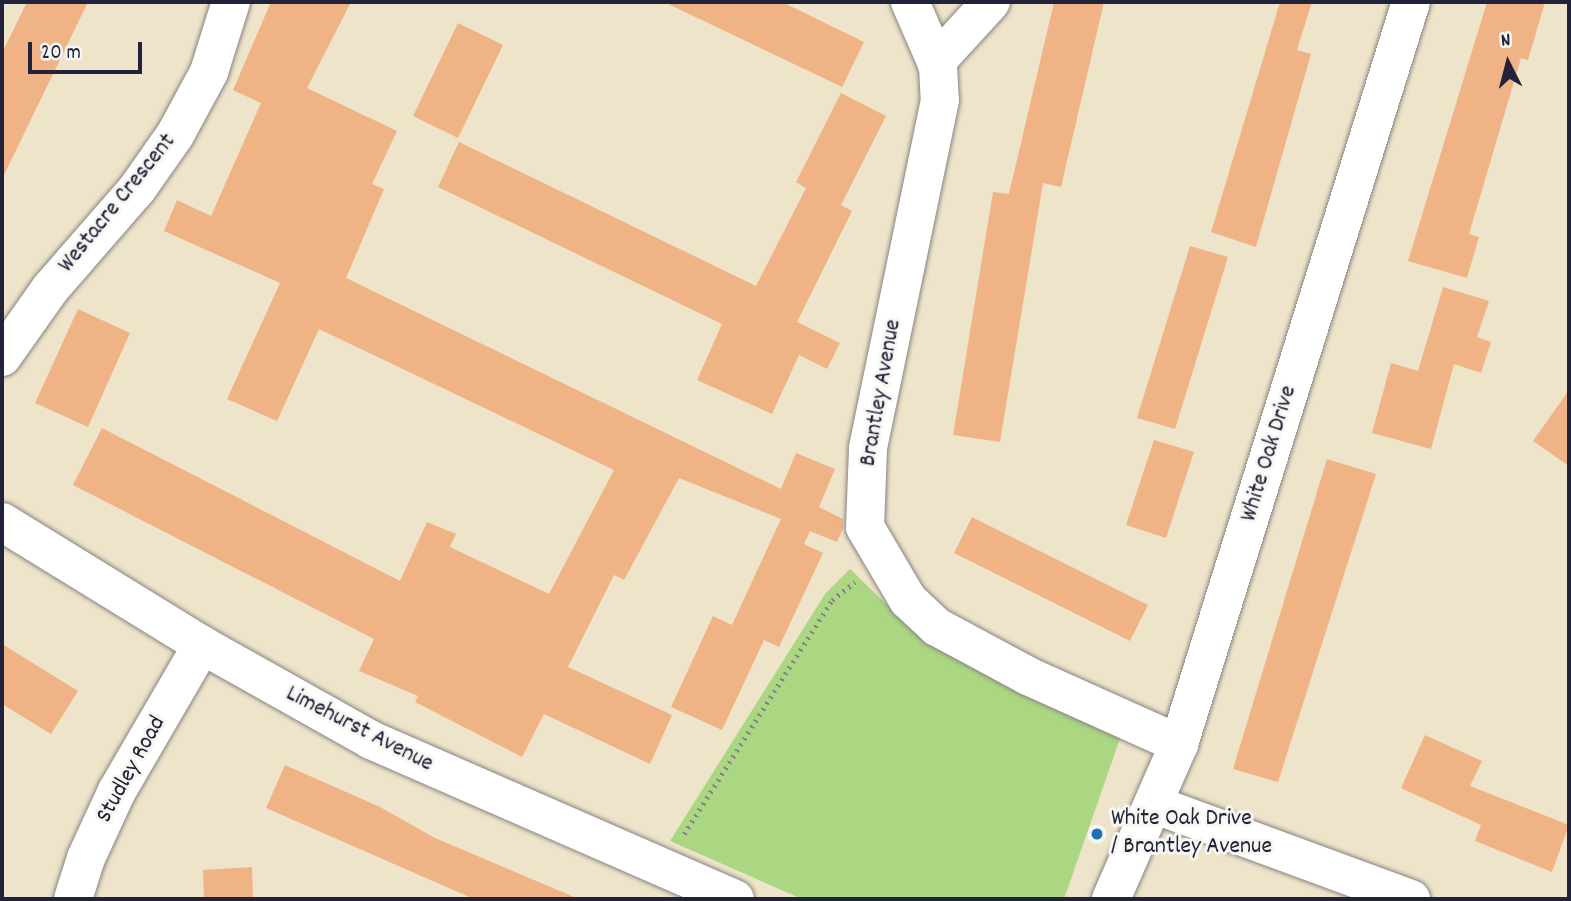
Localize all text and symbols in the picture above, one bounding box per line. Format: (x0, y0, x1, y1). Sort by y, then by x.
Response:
scale bar (32, 28, 145, 72)
north arrow (1473, 28, 1543, 98)
text: N (1500, 28, 1512, 56)
text: 20 m (41, 39, 81, 69)
street label: Westacre Crescent (53, 129, 183, 279)
street label: Brantley Avenue (855, 317, 909, 469)
street label: White Oak Drive (1236, 383, 1304, 525)
street label: Limehurst Avenue (280, 680, 438, 780)
street label: Studley Road (91, 712, 173, 828)
place label: White Oak Drive / Brantley Avenue (1111, 806, 1272, 862)
marker: White Oak Drive / Brantley Avenue (1089, 826, 1105, 842)

